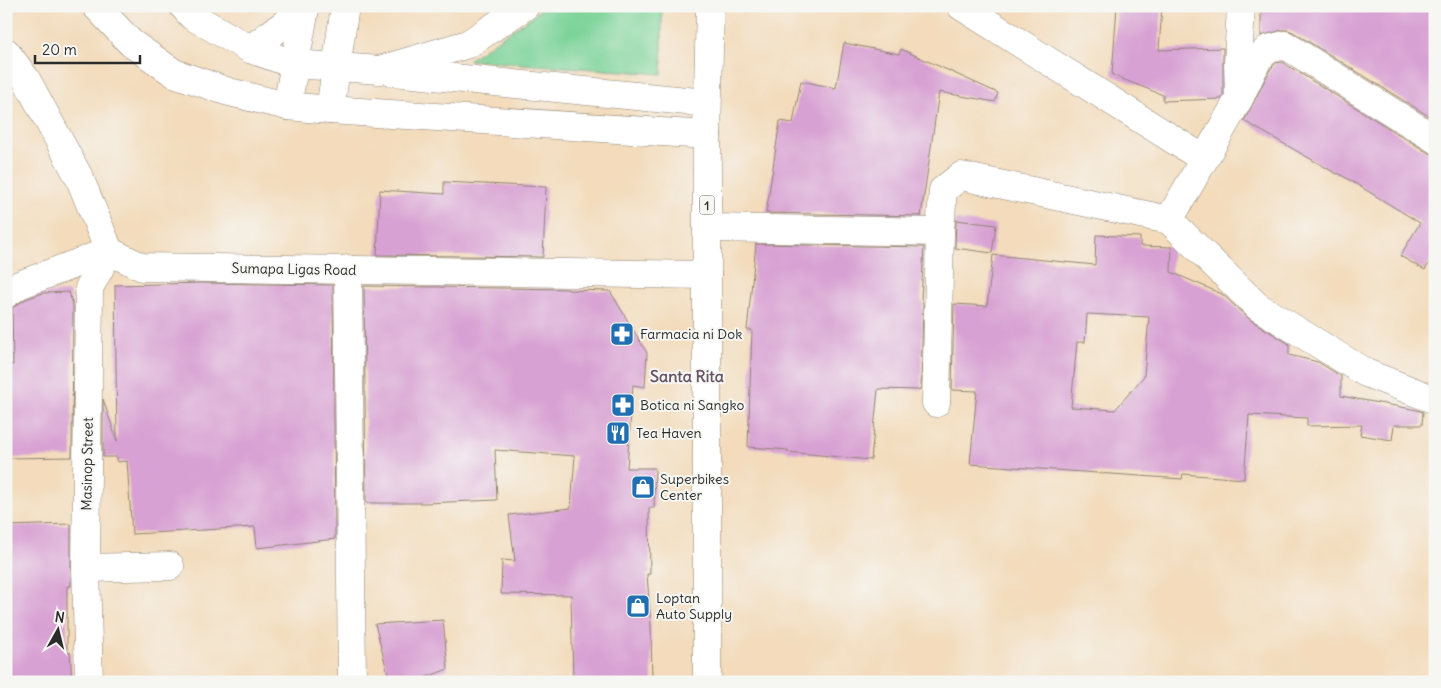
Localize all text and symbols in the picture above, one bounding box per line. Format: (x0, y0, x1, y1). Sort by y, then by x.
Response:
scale bar (35, 32, 140, 64)
text: 20 m (42, 40, 77, 59)
road number: 1 (700, 196, 714, 214)
street label: Sumapa Ligas Road (232, 259, 356, 279)
pharmacy icon: Farmacia ni Dok (609, 321, 635, 347)
place label: Farmacia ni Dok (640, 325, 742, 343)
district label: Santa Rita (650, 366, 724, 386)
pharmacy icon: Botica ni Sangko (610, 392, 636, 418)
place label: Botica ni Sangko (640, 396, 744, 414)
street label: Masinop Street (77, 417, 97, 511)
restaurant icon: Tea Haven (605, 420, 631, 446)
place label: Tea Haven (636, 424, 702, 442)
place label: Superbikes Center (660, 470, 729, 504)
shop icon: Superbikes Center (630, 474, 656, 500)
place label: Loptan Auto Supply (656, 589, 732, 623)
shop icon: Loptan Auto Supply (625, 593, 651, 619)
north arrow (32, 606, 82, 656)
text: N (54, 608, 66, 627)

